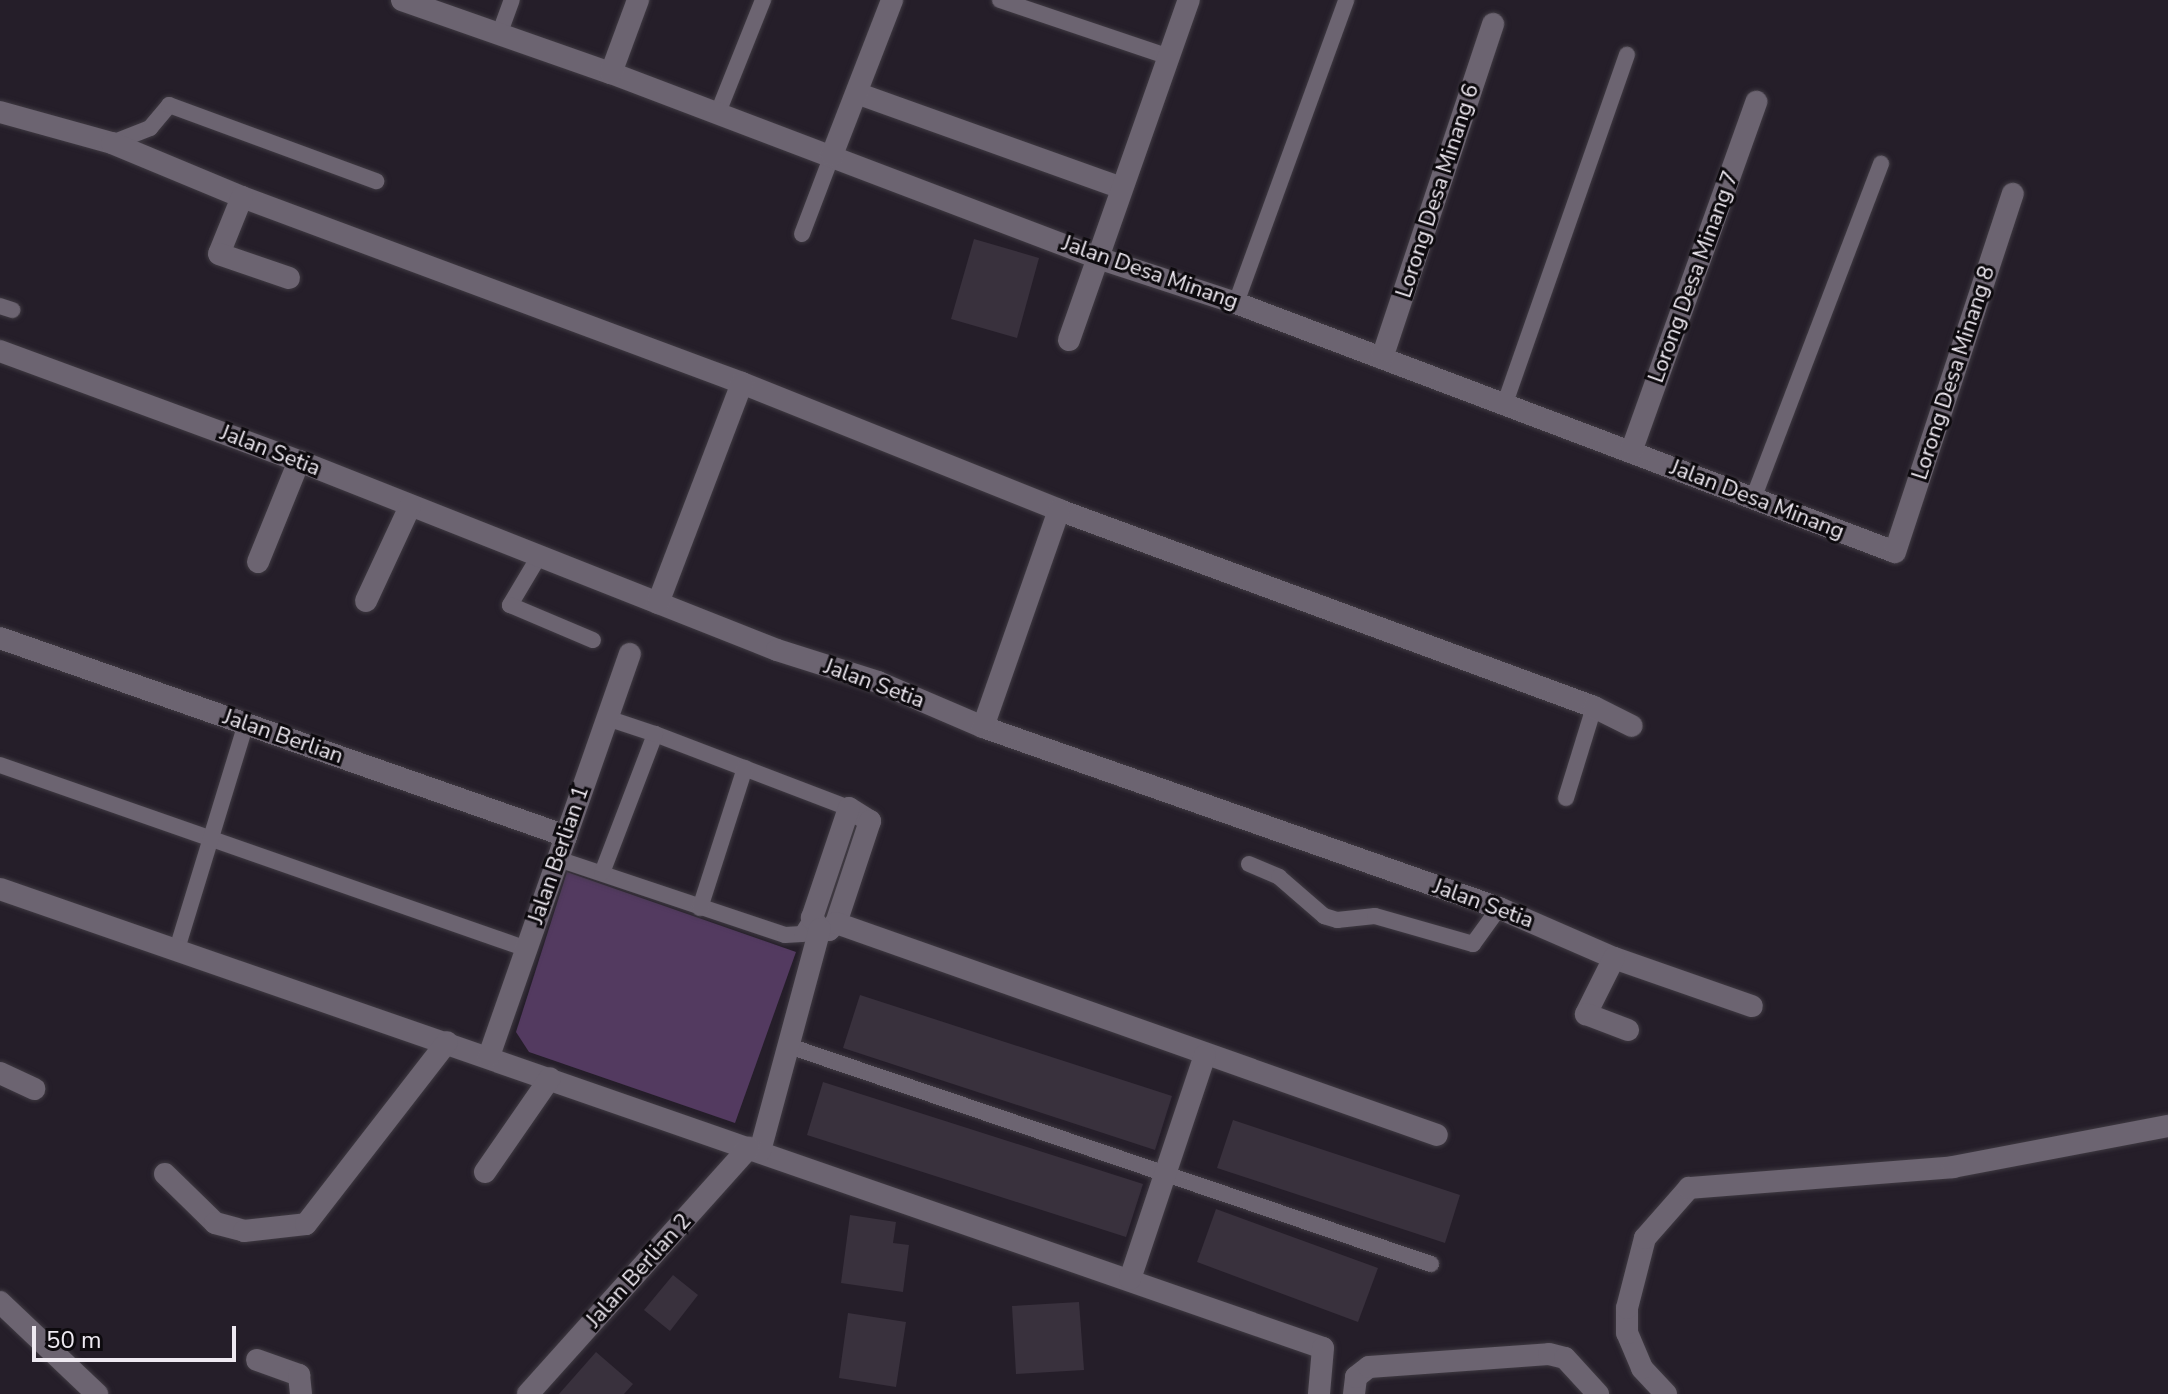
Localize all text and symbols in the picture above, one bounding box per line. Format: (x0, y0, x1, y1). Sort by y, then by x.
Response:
street label: Lorong Desa Minang 6 (1391, 81, 1485, 301)
street label: Lorong Desa Minang 7 (1643, 168, 1745, 386)
street label: Jalan Desa Minang (1058, 230, 1242, 316)
street label: Lorong Desa Minang 8 (1907, 263, 2001, 483)
street label: Jalan Setia (216, 420, 324, 482)
street label: Jalan Desa Minang (1666, 455, 1848, 545)
street label: Jalan Setia (820, 654, 928, 714)
street label: Jalan Berlian (219, 704, 347, 770)
street label: Jalan Berlian 1 (523, 783, 595, 927)
street label: Jalan Setia (1429, 874, 1537, 934)
street label: Jalan Berlian 2 (581, 1209, 697, 1333)
scale bar (36, 1310, 240, 1360)
text: 50 m (46, 1324, 102, 1356)

